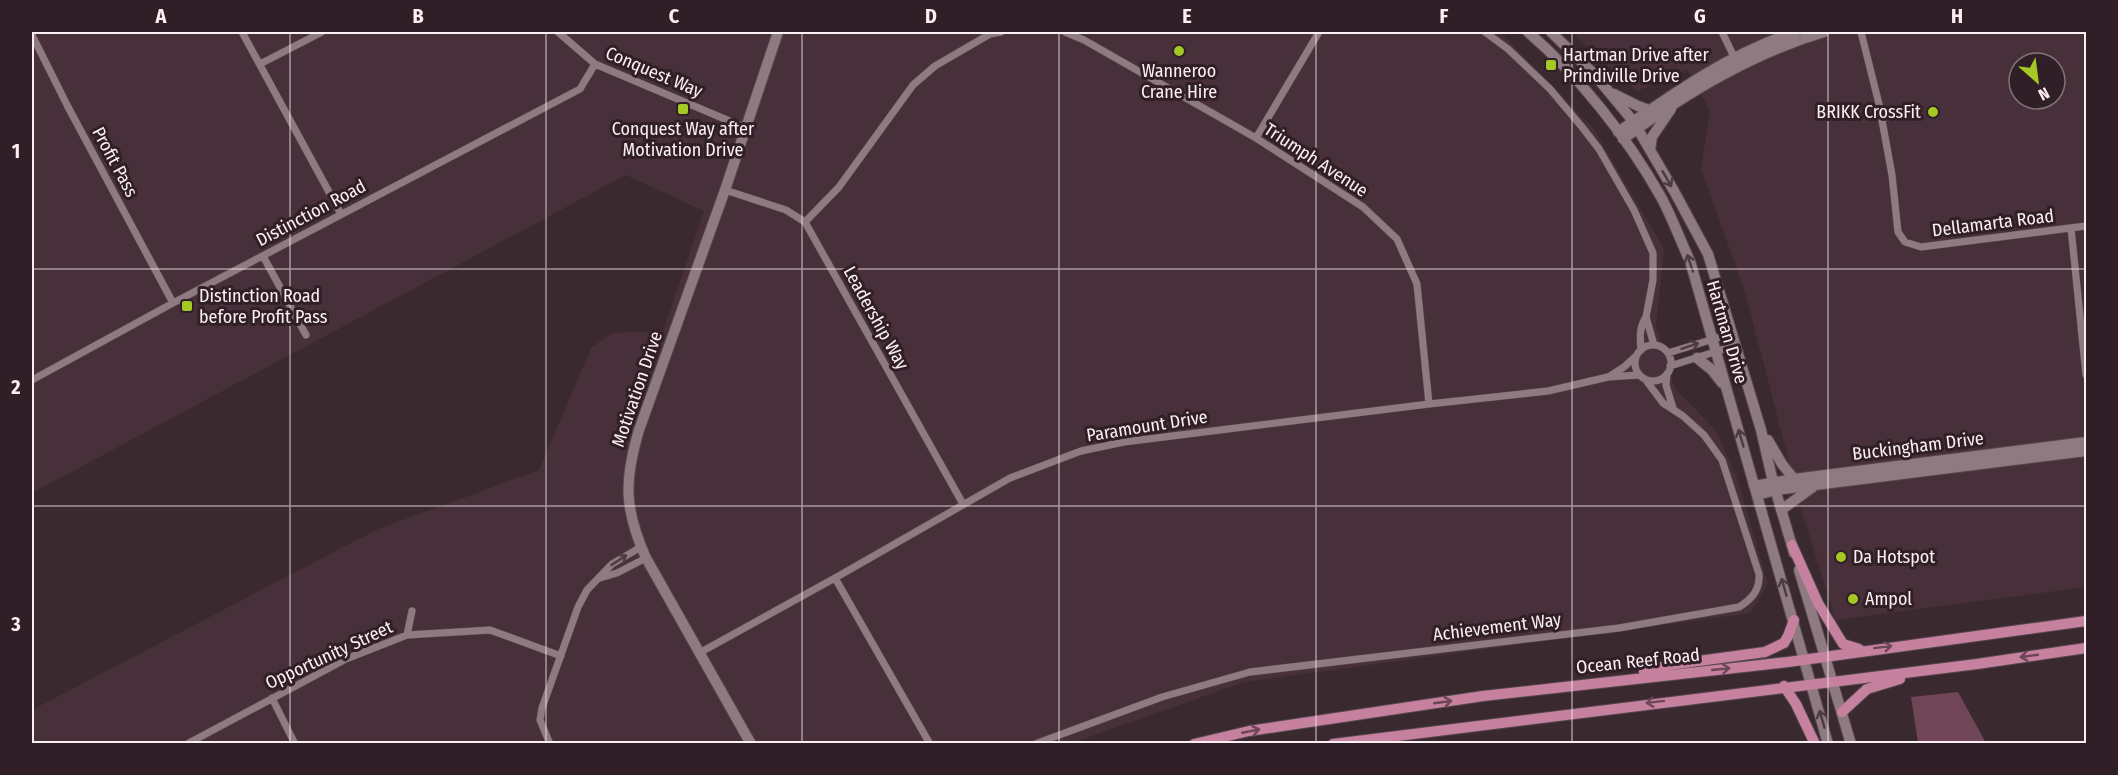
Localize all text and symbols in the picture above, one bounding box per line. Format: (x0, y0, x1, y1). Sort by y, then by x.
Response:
text: A (155, 4, 168, 28)
text: B (412, 4, 424, 28)
text: C (669, 4, 680, 28)
text: D (925, 4, 937, 28)
text: E (1182, 4, 1192, 28)
text: F (1440, 4, 1449, 28)
text: G (1694, 4, 1706, 28)
text: H (1951, 4, 1963, 28)
street label: Conquest Way (602, 42, 706, 102)
marker: Wanneroo Crane Hire (1172, 44, 1186, 58)
place label: Hartman Drive after Prindiville Drive (1563, 44, 1709, 87)
north arrow (2007, 51, 2067, 111)
marker: Hartman Drive after Prindiville Drive (1544, 58, 1558, 72)
place label: Wanneroo Crane Hire (1141, 60, 1217, 103)
text: N (2035, 83, 2053, 104)
place label: BRIKK CrossFit (1816, 101, 1921, 123)
marker: Conquest Way after Motivation Drive (676, 102, 690, 116)
marker: BRIKK CrossFit (1926, 105, 1940, 119)
place label: Conquest Way after Motivation Drive (612, 118, 755, 161)
street label: Triumph Avenue (1260, 118, 1372, 202)
street label: Profit Pass (87, 123, 143, 201)
text: 1 (12, 139, 20, 163)
one-way arrow (1662, 170, 1674, 187)
street label: Distinction Road (252, 175, 370, 251)
street label: Dellamarta Road (1931, 205, 2055, 241)
one-way arrow (1683, 254, 1694, 273)
street label: Leadership Way (839, 262, 913, 374)
street label: Hartman Drive (1702, 278, 1752, 386)
place label: Distinction Road before Profit Pass (199, 285, 328, 328)
marker: Distinction Road before Profit Pass (180, 299, 194, 313)
street label: Motivation Drive (607, 328, 667, 450)
one-way arrow (1680, 340, 1699, 351)
text: 2 (10, 375, 21, 399)
street label: Paramount Drive (1085, 406, 1209, 446)
street label: Buckingham Drive (1851, 427, 1985, 465)
one-way arrow (1735, 429, 1746, 448)
place label: Da Hotspot (1853, 546, 1935, 568)
marker: Da Hotspot (1834, 550, 1848, 564)
one-way arrow (610, 554, 627, 566)
one-way arrow (1778, 578, 1789, 597)
place label: Ampol (1865, 588, 1912, 610)
marker: Ampol (1846, 592, 1860, 606)
street label: Achievement Way (1432, 608, 1562, 646)
text: 3 (10, 612, 21, 636)
street label: Opportunity Street (262, 616, 396, 694)
one-way arrow (1872, 642, 1892, 653)
street label: Ocean Reef Road (1575, 644, 1701, 678)
one-way arrow (2019, 651, 2039, 662)
one-way arrow (1710, 663, 1730, 674)
one-way arrow (1433, 696, 1453, 707)
one-way arrow (1646, 697, 1666, 708)
one-way arrow (1815, 710, 1827, 729)
one-way arrow (1240, 725, 1260, 736)

